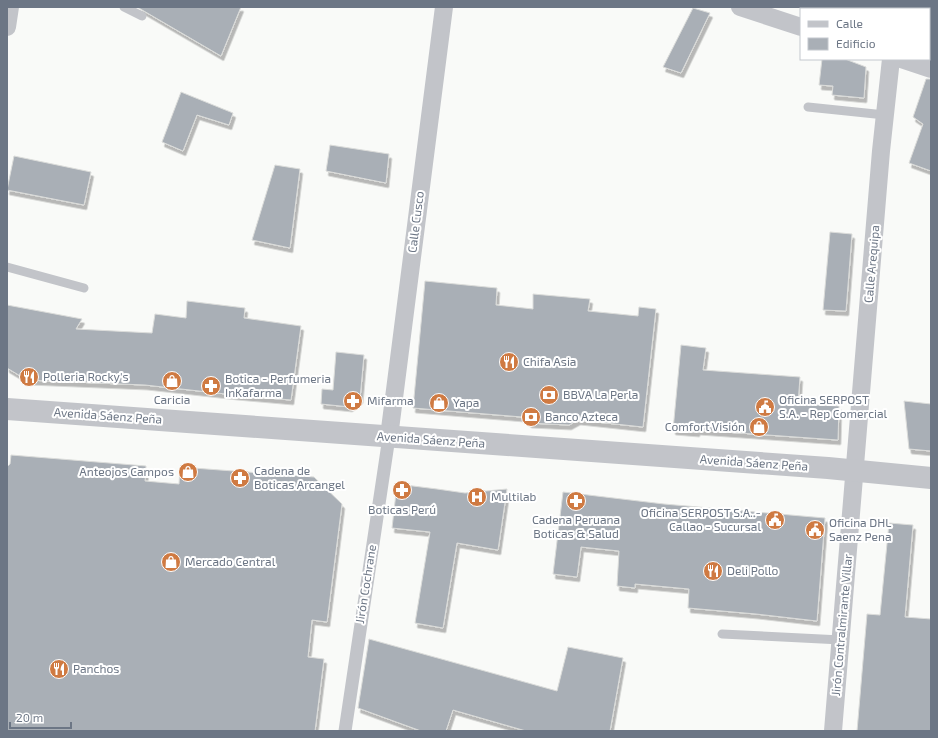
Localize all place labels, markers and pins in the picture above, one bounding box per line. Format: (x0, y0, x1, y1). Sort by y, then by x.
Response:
restaurant icon: Chifa Asia (498, 351, 520, 373)
place label: Chifa Asia (523, 354, 576, 368)
restaurant icon: Polleria Rocky's (18, 366, 40, 388)
place label: Polleria Rocky's (43, 369, 129, 383)
shop icon: Caricia (161, 370, 183, 392)
place label: Botica - Perfumeria InKafarma (225, 371, 331, 399)
pharmacy icon: Botica - Perfumeria InKafarma (200, 375, 222, 397)
bank icon: BBVA La Perla (538, 384, 560, 406)
place label: BBVA La Perla (563, 387, 638, 401)
pharmacy icon: Mifarma (342, 390, 364, 412)
place label: Caricia (154, 392, 190, 406)
shop icon: Yapa (428, 392, 450, 414)
place label: Oficina SERPOST S.A. - Rep Comercial (779, 392, 888, 420)
place label: Mifarma (367, 393, 414, 407)
place label: Yapa (453, 395, 479, 409)
public building icon: Oficina SERPOST S.A. - Rep Comercial (754, 396, 776, 418)
bank icon: Banco Azteca (520, 406, 542, 428)
place label: Banco Azteca (545, 409, 618, 423)
shop icon: Comfort Visión (748, 416, 770, 438)
place label: Comfort Visión (665, 419, 745, 433)
shop icon: Anteojos Campos (177, 461, 199, 483)
place label: Cadena de Boticas Arcangel (254, 463, 345, 491)
place label: Anteojos Campos (79, 464, 174, 479)
pharmacy icon: Cadena de Boticas Arcangel (229, 467, 251, 489)
pharmacy icon: Boticas Perú (391, 479, 413, 501)
hospital icon: Multilab (466, 486, 488, 508)
place label: Multilab (491, 489, 537, 503)
pharmacy icon: Cadena Peruana Boticas & Salud (565, 490, 587, 512)
place label: Boticas Perú (368, 502, 436, 516)
place label: Oficina SERPOST S.A..- Callao - Sucursal (641, 505, 761, 533)
public building icon: Oficina SERPOST S.A..- Callao - Sucursal (764, 509, 786, 531)
place label: Cadena Peruana Boticas & Salud (532, 512, 620, 540)
place label: Oficina DHL Saenz Pena (829, 515, 892, 543)
public building icon: Oficina DHL Saenz Pena (804, 519, 826, 541)
shop icon: Mercado Central (160, 551, 182, 573)
place label: Mercado Central (185, 554, 276, 568)
restaurant icon: Deli Pollo (702, 560, 724, 582)
place label: Deli Pollo (727, 563, 779, 577)
restaurant icon: Panchos (48, 658, 70, 680)
place label: Panchos (73, 661, 119, 675)

